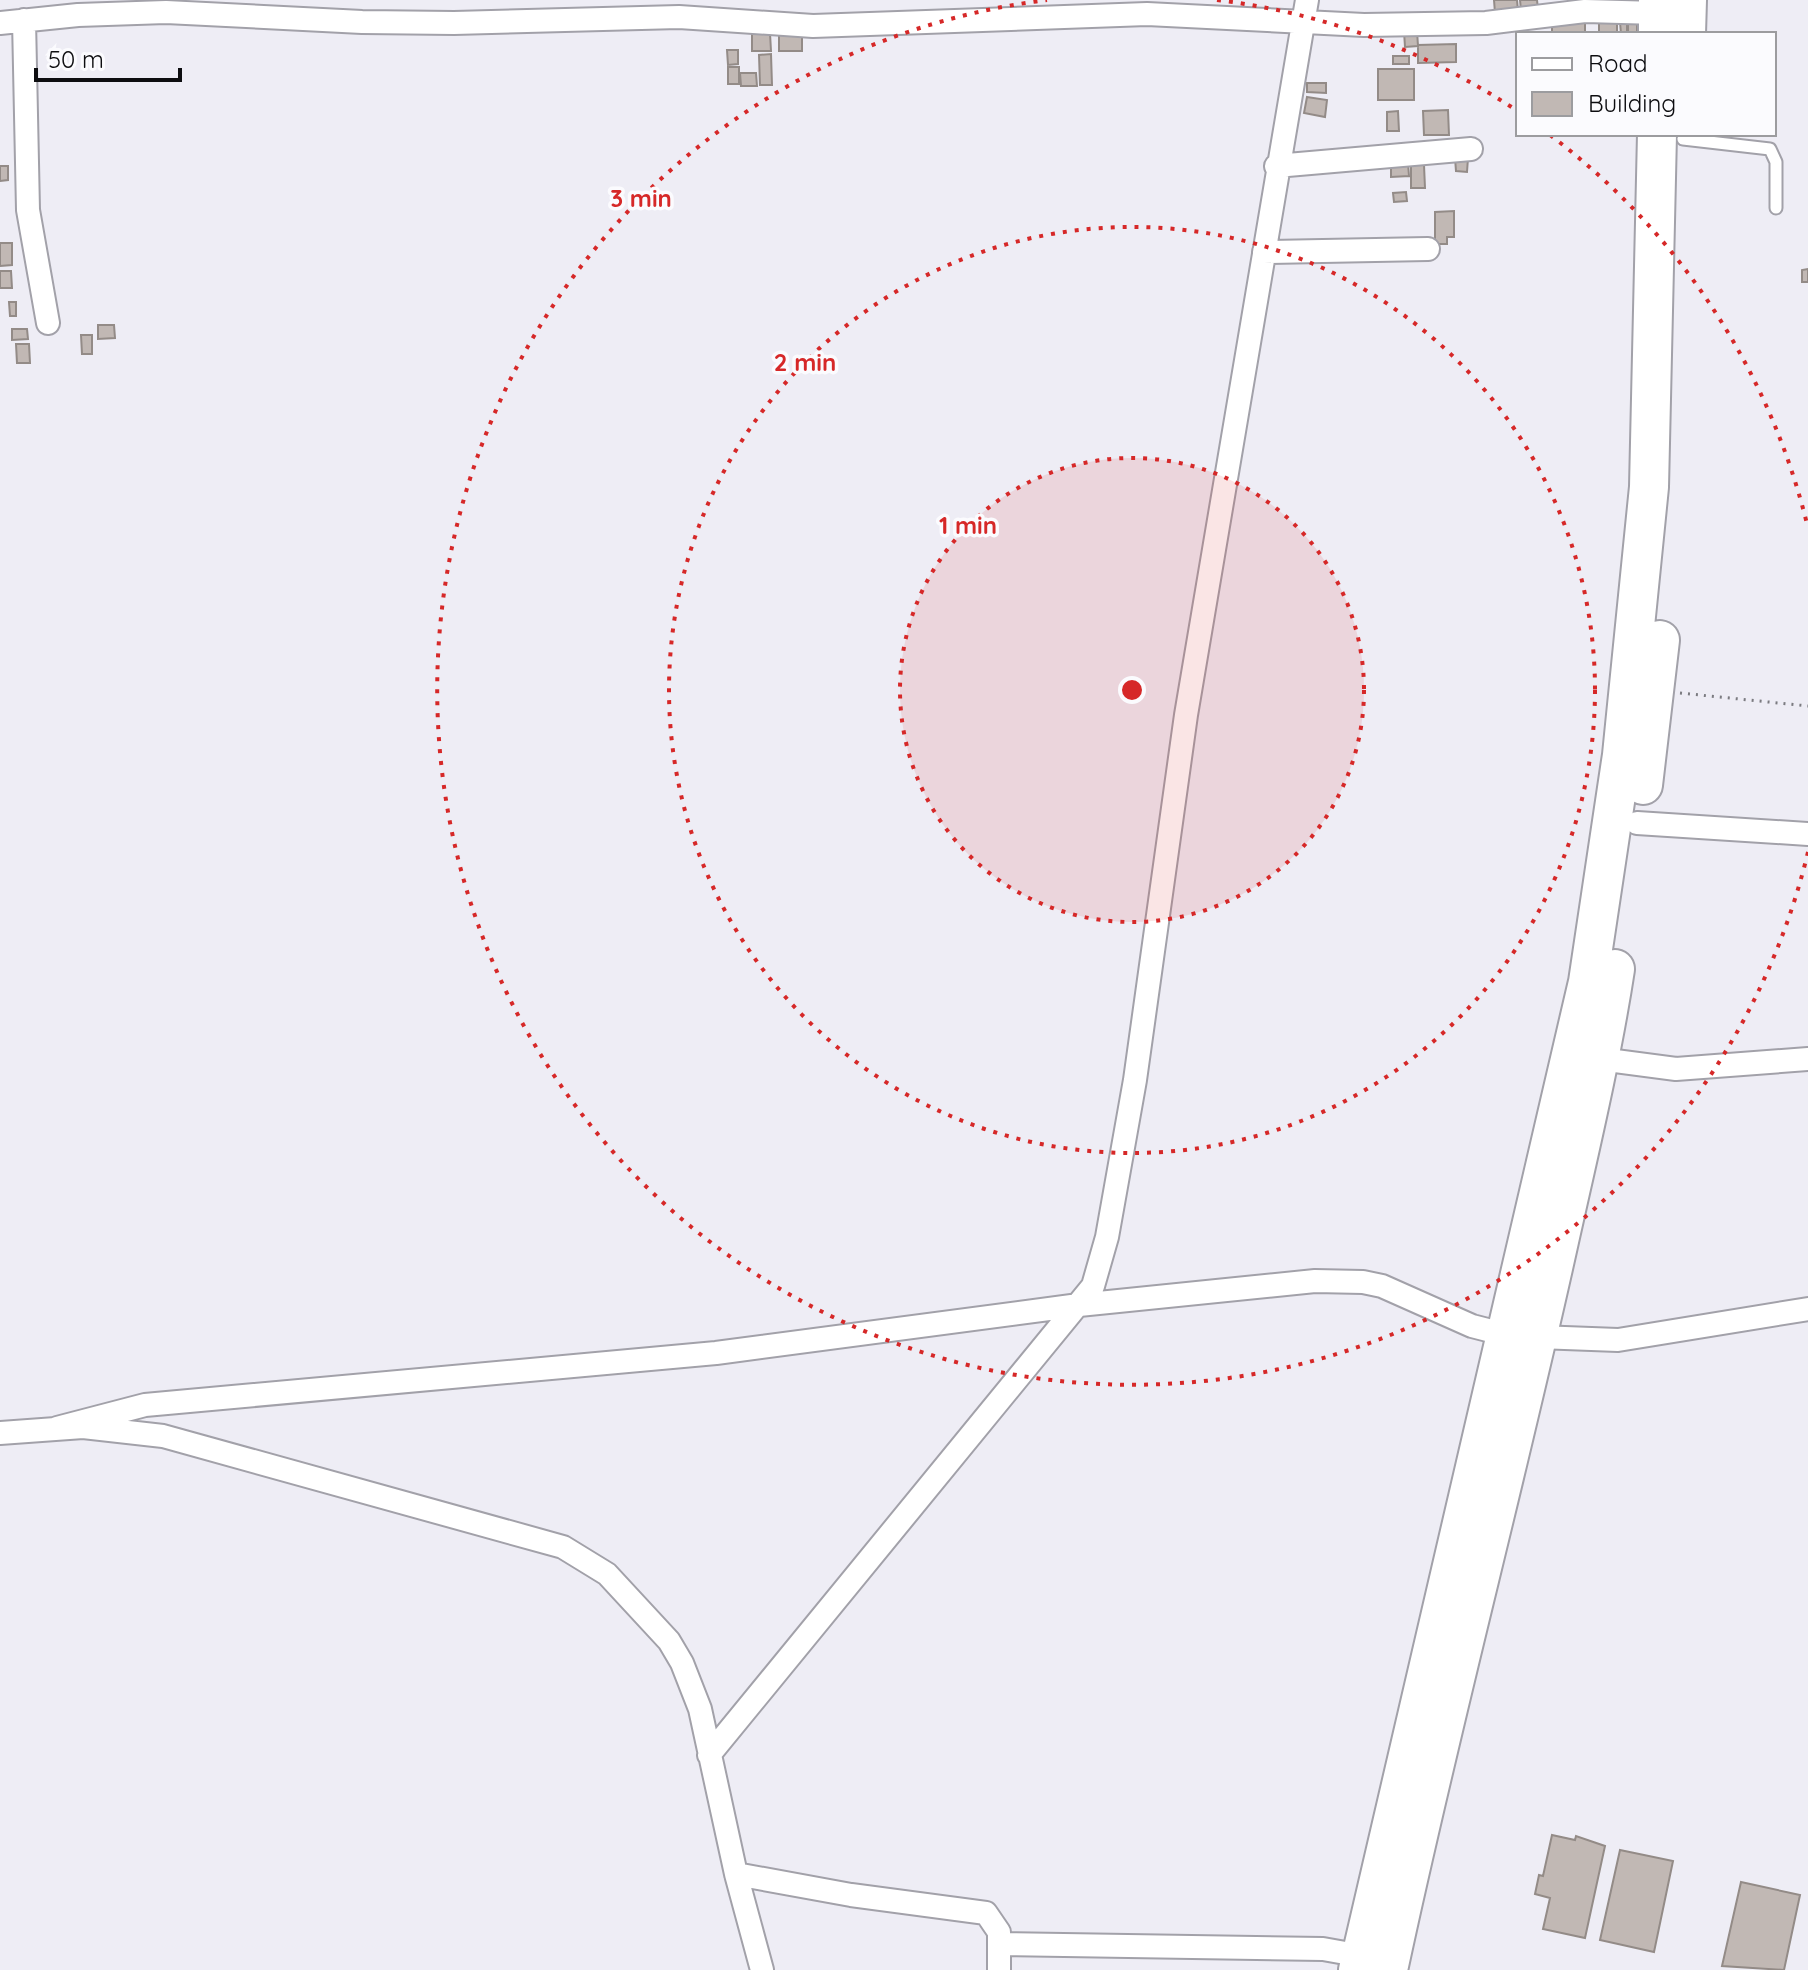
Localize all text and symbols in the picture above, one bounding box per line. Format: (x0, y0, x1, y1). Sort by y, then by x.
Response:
scale bar (36, 32, 180, 82)
legend (1516, 32, 1776, 136)
text: 50 m (48, 44, 104, 74)
text: Road (1588, 48, 1648, 78)
text: Building (1588, 88, 1676, 118)
text: 3 min (610, 183, 672, 213)
text: 2 min (774, 347, 836, 377)
text: 1 min (939, 510, 997, 540)
centre of rings (1118, 676, 1146, 704)

